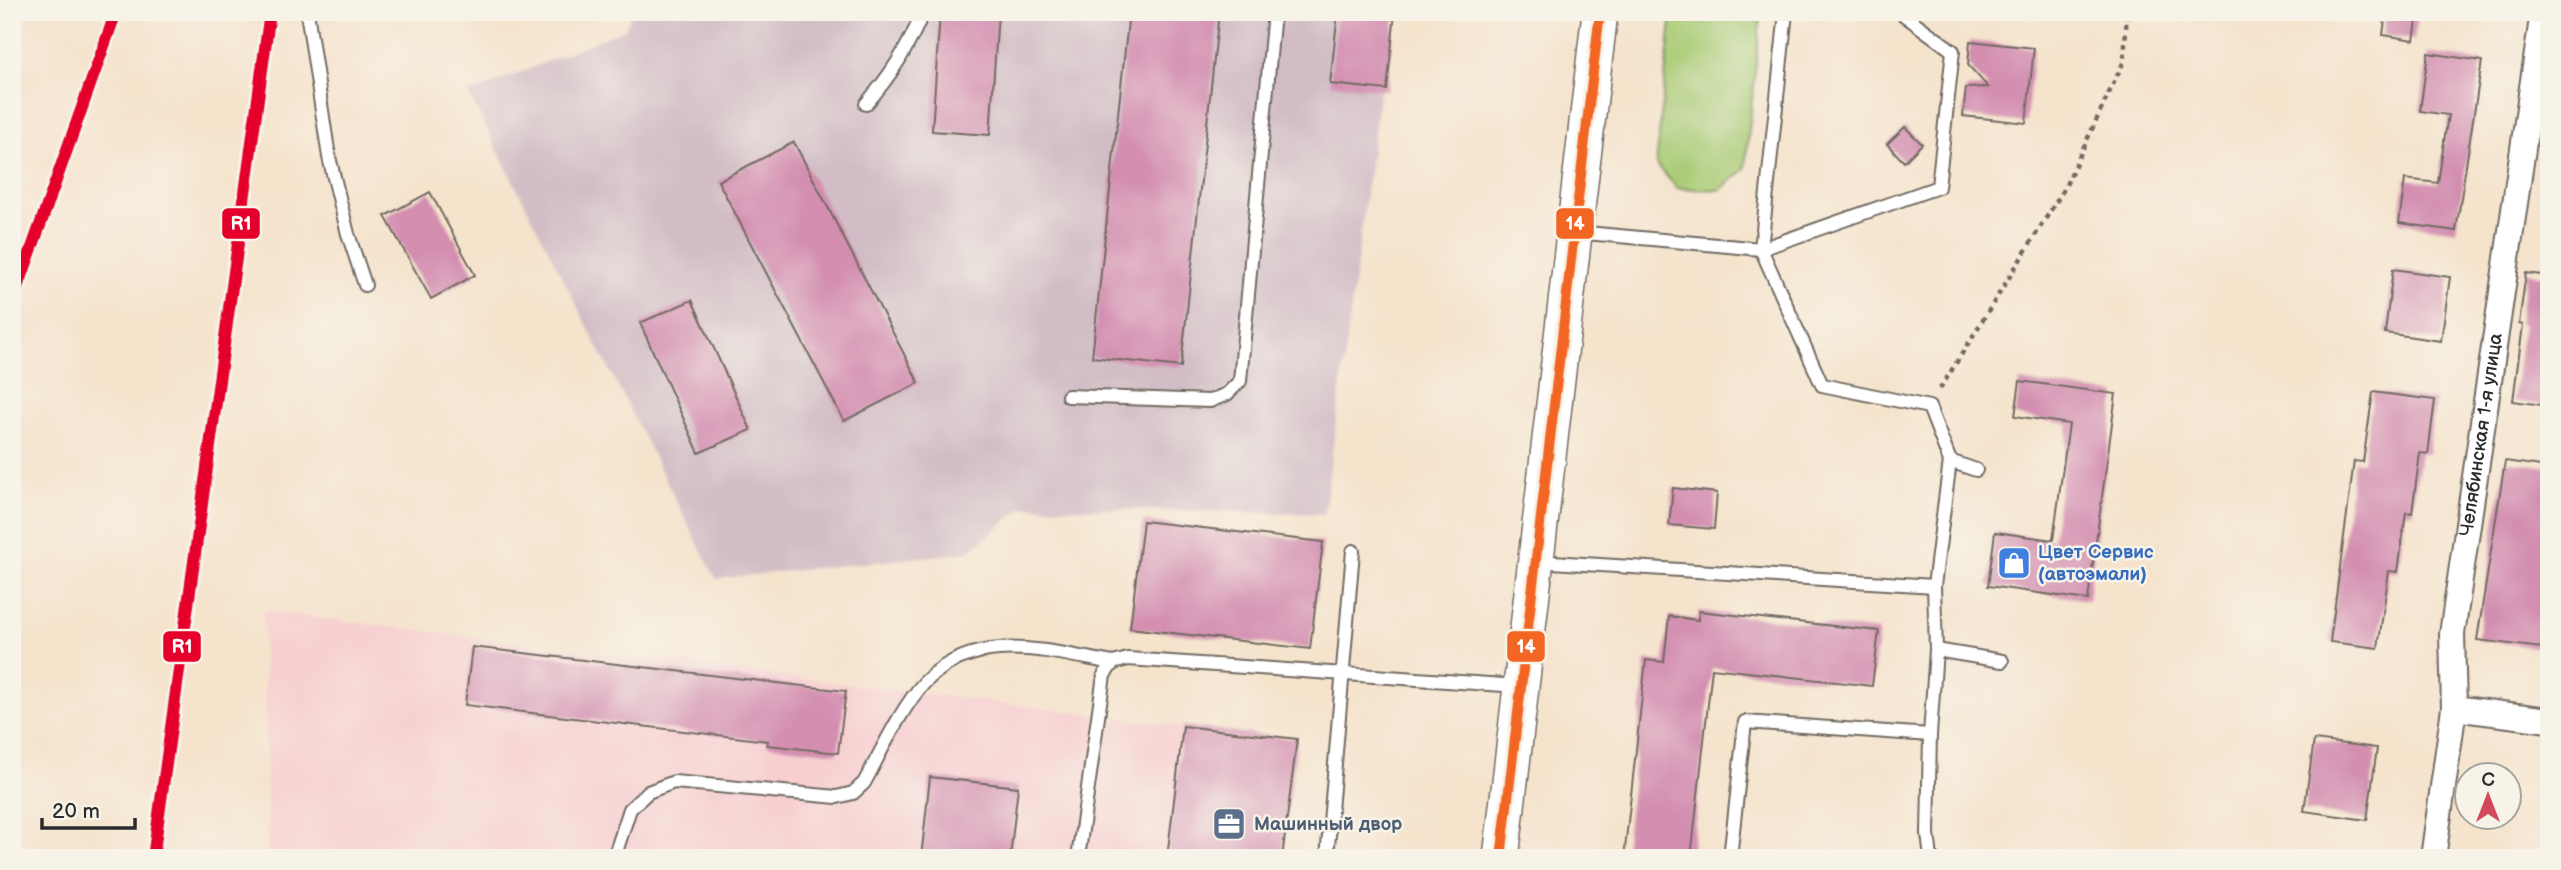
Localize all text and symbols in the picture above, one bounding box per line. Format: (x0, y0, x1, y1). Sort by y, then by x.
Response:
line badge: R1 (221, 207, 261, 240)
line badge: 14 (1555, 207, 1595, 240)
text: R1 (230, 213, 252, 236)
text: 14 (1565, 213, 1585, 236)
street label: Челябинская 1-я улица (2455, 331, 2507, 538)
place label: Цвет Сервис (автоэмали) (2038, 541, 2154, 586)
shop icon: Цвет Сервис (автоэмали) (1995, 544, 2033, 582)
line badge: R1 (162, 630, 202, 663)
line badge: 14 (1506, 630, 1546, 663)
text: R1 (171, 636, 193, 659)
text: 14 (1516, 636, 1536, 659)
north arrow (2452, 762, 2522, 832)
text: С (2481, 769, 2495, 792)
scale bar (42, 786, 135, 830)
text: 20 m (52, 799, 100, 824)
office icon: Машинный двор (1210, 805, 1248, 843)
place label: Машинный двор (1254, 813, 1403, 836)

